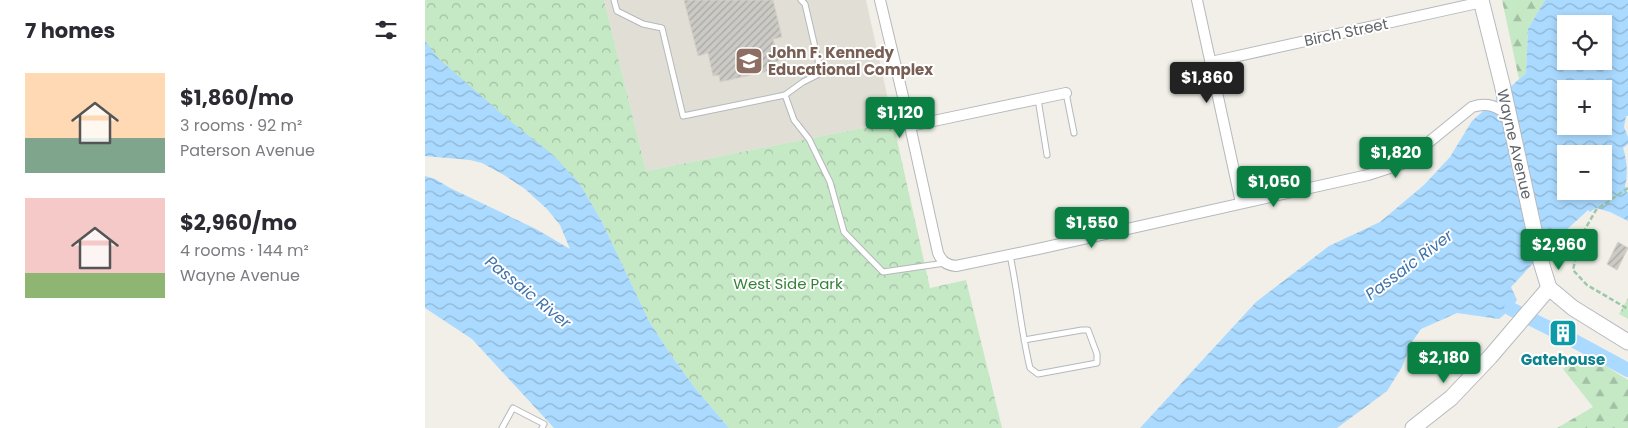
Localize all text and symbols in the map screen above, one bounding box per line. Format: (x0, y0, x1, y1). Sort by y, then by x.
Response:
street label: Birch Street (1302, 13, 1390, 51)
map controls (1557, 15, 1612, 200)
button: locate (1557, 15, 1612, 70)
text: 7 homes (25, 16, 115, 45)
icon: filters (372, 16, 400, 44)
place label: John F. Kennedy Educational Complex (768, 42, 933, 80)
school or university icon: John F. Kennedy Educational Complex (734, 46, 764, 76)
pin: $1,860 (1166, 62, 1248, 104)
text: $1,860 (1181, 66, 1233, 89)
button: + (1557, 80, 1612, 135)
text: $1,860/mo (180, 83, 294, 112)
street label: Wayne Avenue (1492, 87, 1538, 201)
icon: home (65, 93, 125, 153)
pin: $1,120 (859, 96, 941, 139)
text: $1,120 (877, 101, 923, 124)
text: 3 rooms · 92 m² (180, 114, 302, 137)
pin: $1,820 (1355, 136, 1437, 179)
text: Paterson Avenue (180, 139, 315, 162)
text: $1,820 (1370, 141, 1422, 164)
button: − (1557, 145, 1612, 200)
pin: $1,050 (1233, 166, 1315, 208)
text: $1,050 (1248, 170, 1300, 193)
pin: $1,550 (1051, 206, 1133, 249)
text: $2,960/mo (180, 208, 297, 237)
text: $1,550 (1066, 211, 1118, 234)
icon: home (65, 218, 125, 278)
water label: Passaic River (1360, 224, 1458, 306)
pin: $2,960 (1518, 228, 1600, 271)
text: $2,960 (1532, 233, 1586, 256)
text: 4 rooms · 144 m² (180, 239, 309, 262)
water label: Passaic River (480, 250, 577, 334)
text: Wayne Avenue (180, 264, 300, 287)
park label: West Side Park (733, 273, 843, 294)
building icon: Gatehouse (1548, 318, 1578, 348)
pin: $2,180 (1403, 342, 1485, 384)
text: $2,180 (1418, 346, 1470, 369)
place label: Gatehouse (1521, 349, 1605, 370)

